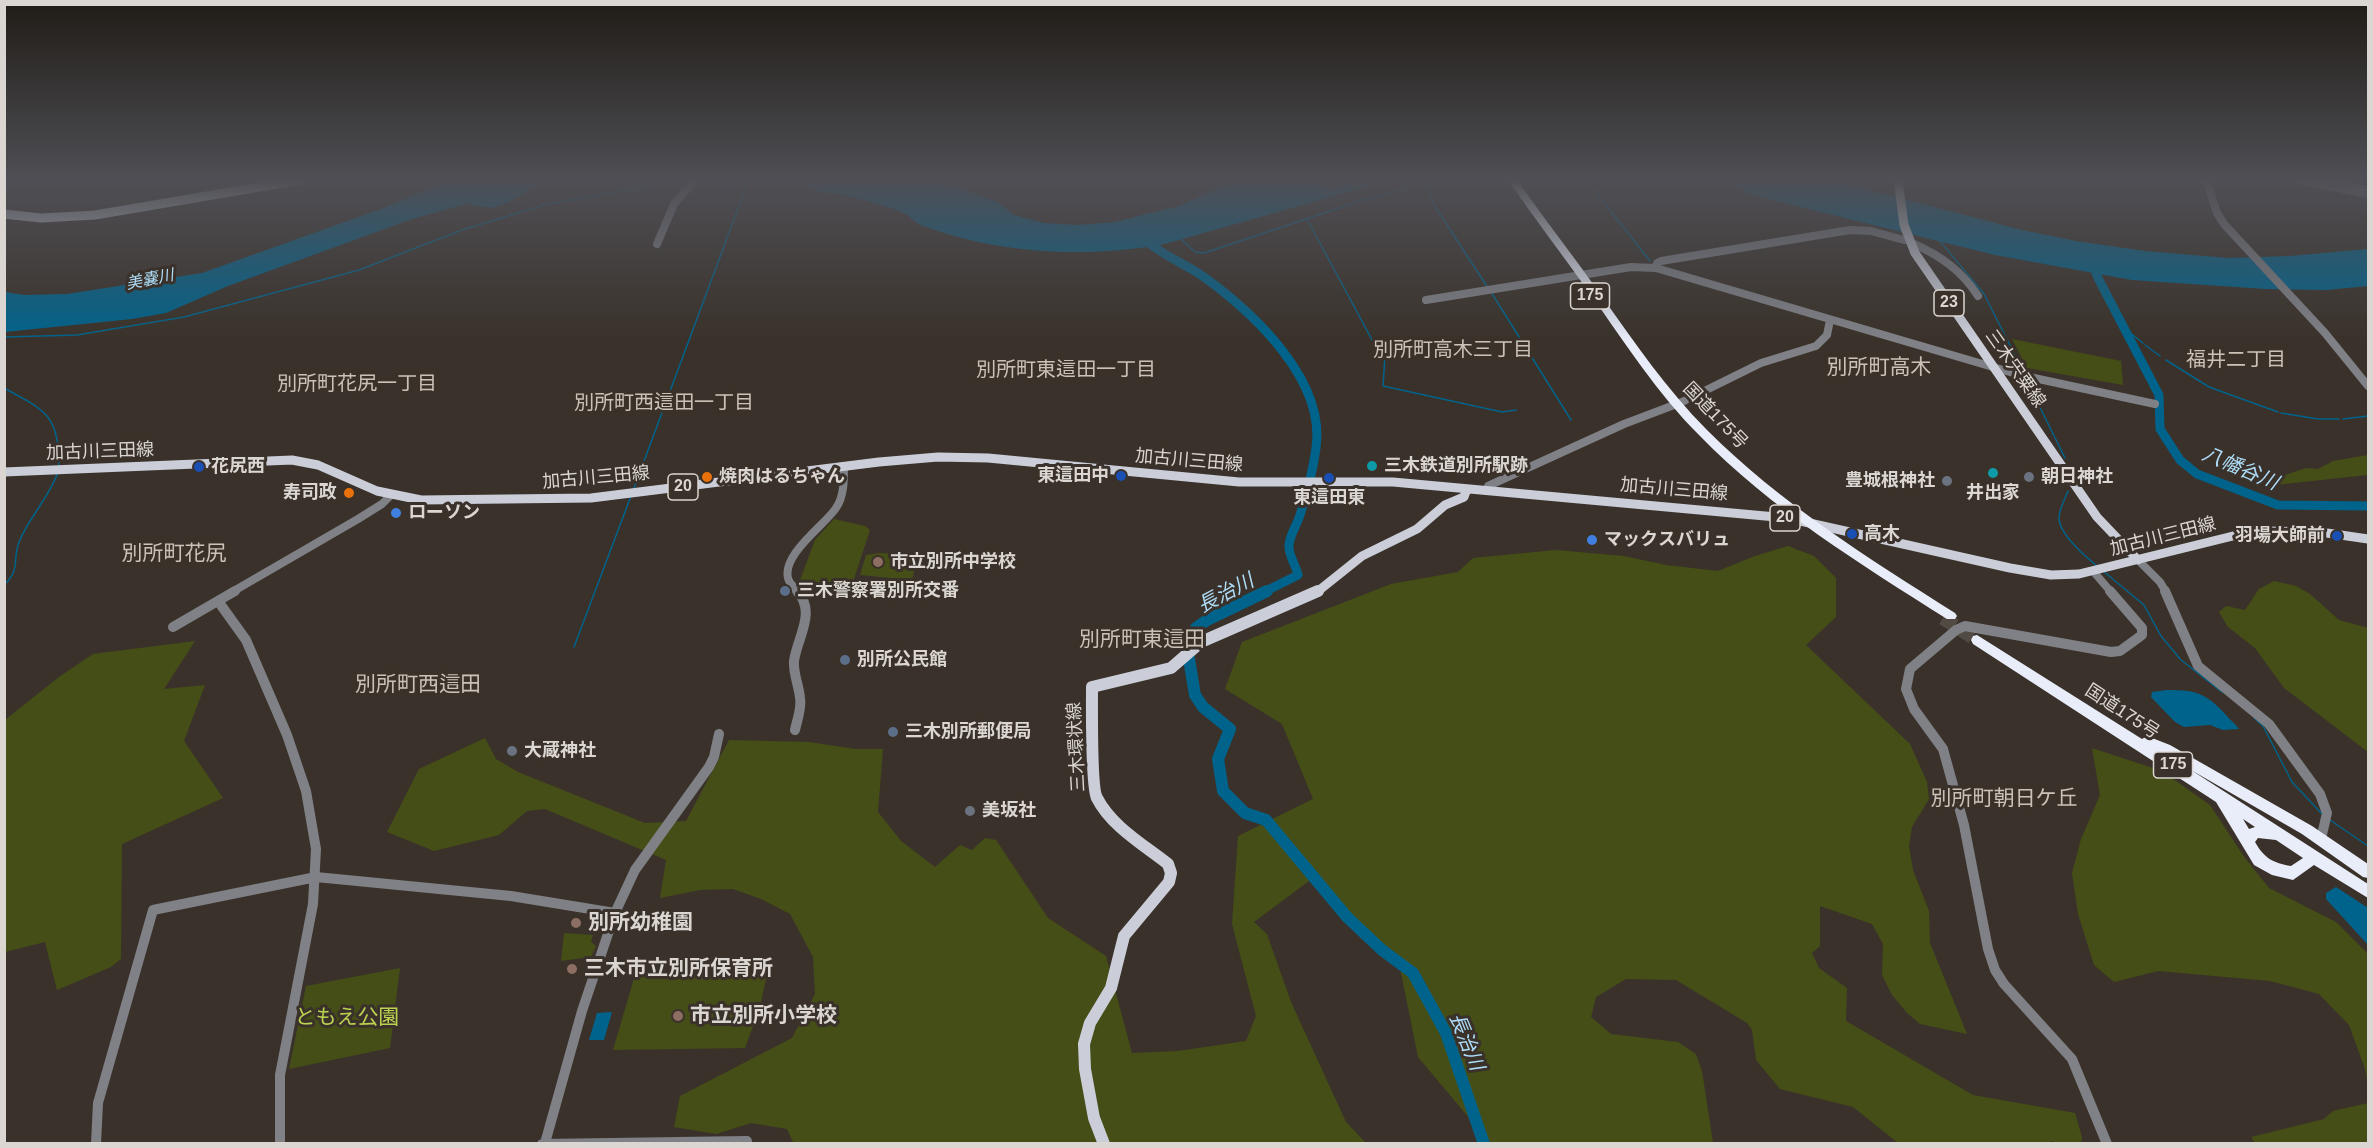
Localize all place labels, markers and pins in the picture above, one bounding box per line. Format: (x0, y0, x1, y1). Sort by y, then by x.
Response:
place label: 三木鉄道別所駅跡 (1384, 455, 1528, 477)
place label: 花尻西 (211, 456, 265, 478)
marker: 三木鉄道別所駅跡 (1365, 459, 1379, 473)
marker: 花尻西 (192, 460, 206, 474)
place label: 東這田中 (1037, 465, 1109, 487)
place label: 焼肉はるちゃん (719, 466, 845, 488)
marker: 井出家 (1986, 466, 2000, 480)
place label: 朝日神社 (2041, 466, 2113, 488)
marker: 東這田中 (1114, 469, 1128, 483)
marker: 焼肉はるちゃん (700, 470, 714, 484)
place label: 豊城根神社 (1845, 470, 1935, 492)
marker: 朝日神社 (2022, 470, 2036, 484)
marker: 東這田東 (1322, 471, 1336, 485)
marker: 豊城根神社 (1940, 474, 1954, 488)
place label: 寿司政 (283, 482, 337, 504)
place label: 井出家 (1966, 482, 2020, 504)
marker: 寿司政 (342, 486, 356, 500)
place label: 東這田東 (1293, 487, 1365, 509)
place label: ローソン (408, 502, 480, 524)
marker: ローソン (389, 506, 403, 520)
place label: 高木 (1864, 523, 1900, 545)
place label: 羽場大師前 (2235, 525, 2325, 547)
marker: 高木 (1845, 527, 1859, 541)
place label: マックスバリュ (1604, 529, 1730, 551)
marker: 羽場大師前 (2330, 529, 2344, 543)
marker: マックスバリュ (1585, 533, 1599, 547)
place label: 市立別所中学校 (890, 551, 1016, 573)
marker: 市立別所中学校 (871, 555, 885, 569)
place label: 三木警察署別所交番 (797, 580, 959, 602)
marker: 三木警察署別所交番 (778, 584, 792, 598)
place label: 別所公民館 (857, 649, 947, 671)
marker: 別所公民館 (838, 653, 852, 667)
place label: 三木別所郵便局 (905, 721, 1031, 743)
marker: 三木別所郵便局 (886, 725, 900, 739)
place label: 大蔵神社 (524, 740, 596, 762)
marker: 大蔵神社 (505, 744, 519, 758)
place label: 美坂社 (982, 800, 1036, 822)
marker: 美坂社 (963, 804, 977, 818)
place label: 別所幼稚園 (588, 910, 693, 936)
marker: 別所幼稚園 (569, 916, 583, 930)
place label: 三木市立別所保育所 (584, 956, 773, 982)
marker: 三木市立別所保育所 (565, 962, 579, 976)
place label: 市立別所小学校 (690, 1003, 837, 1029)
marker: 市立別所小学校 (671, 1009, 685, 1023)

